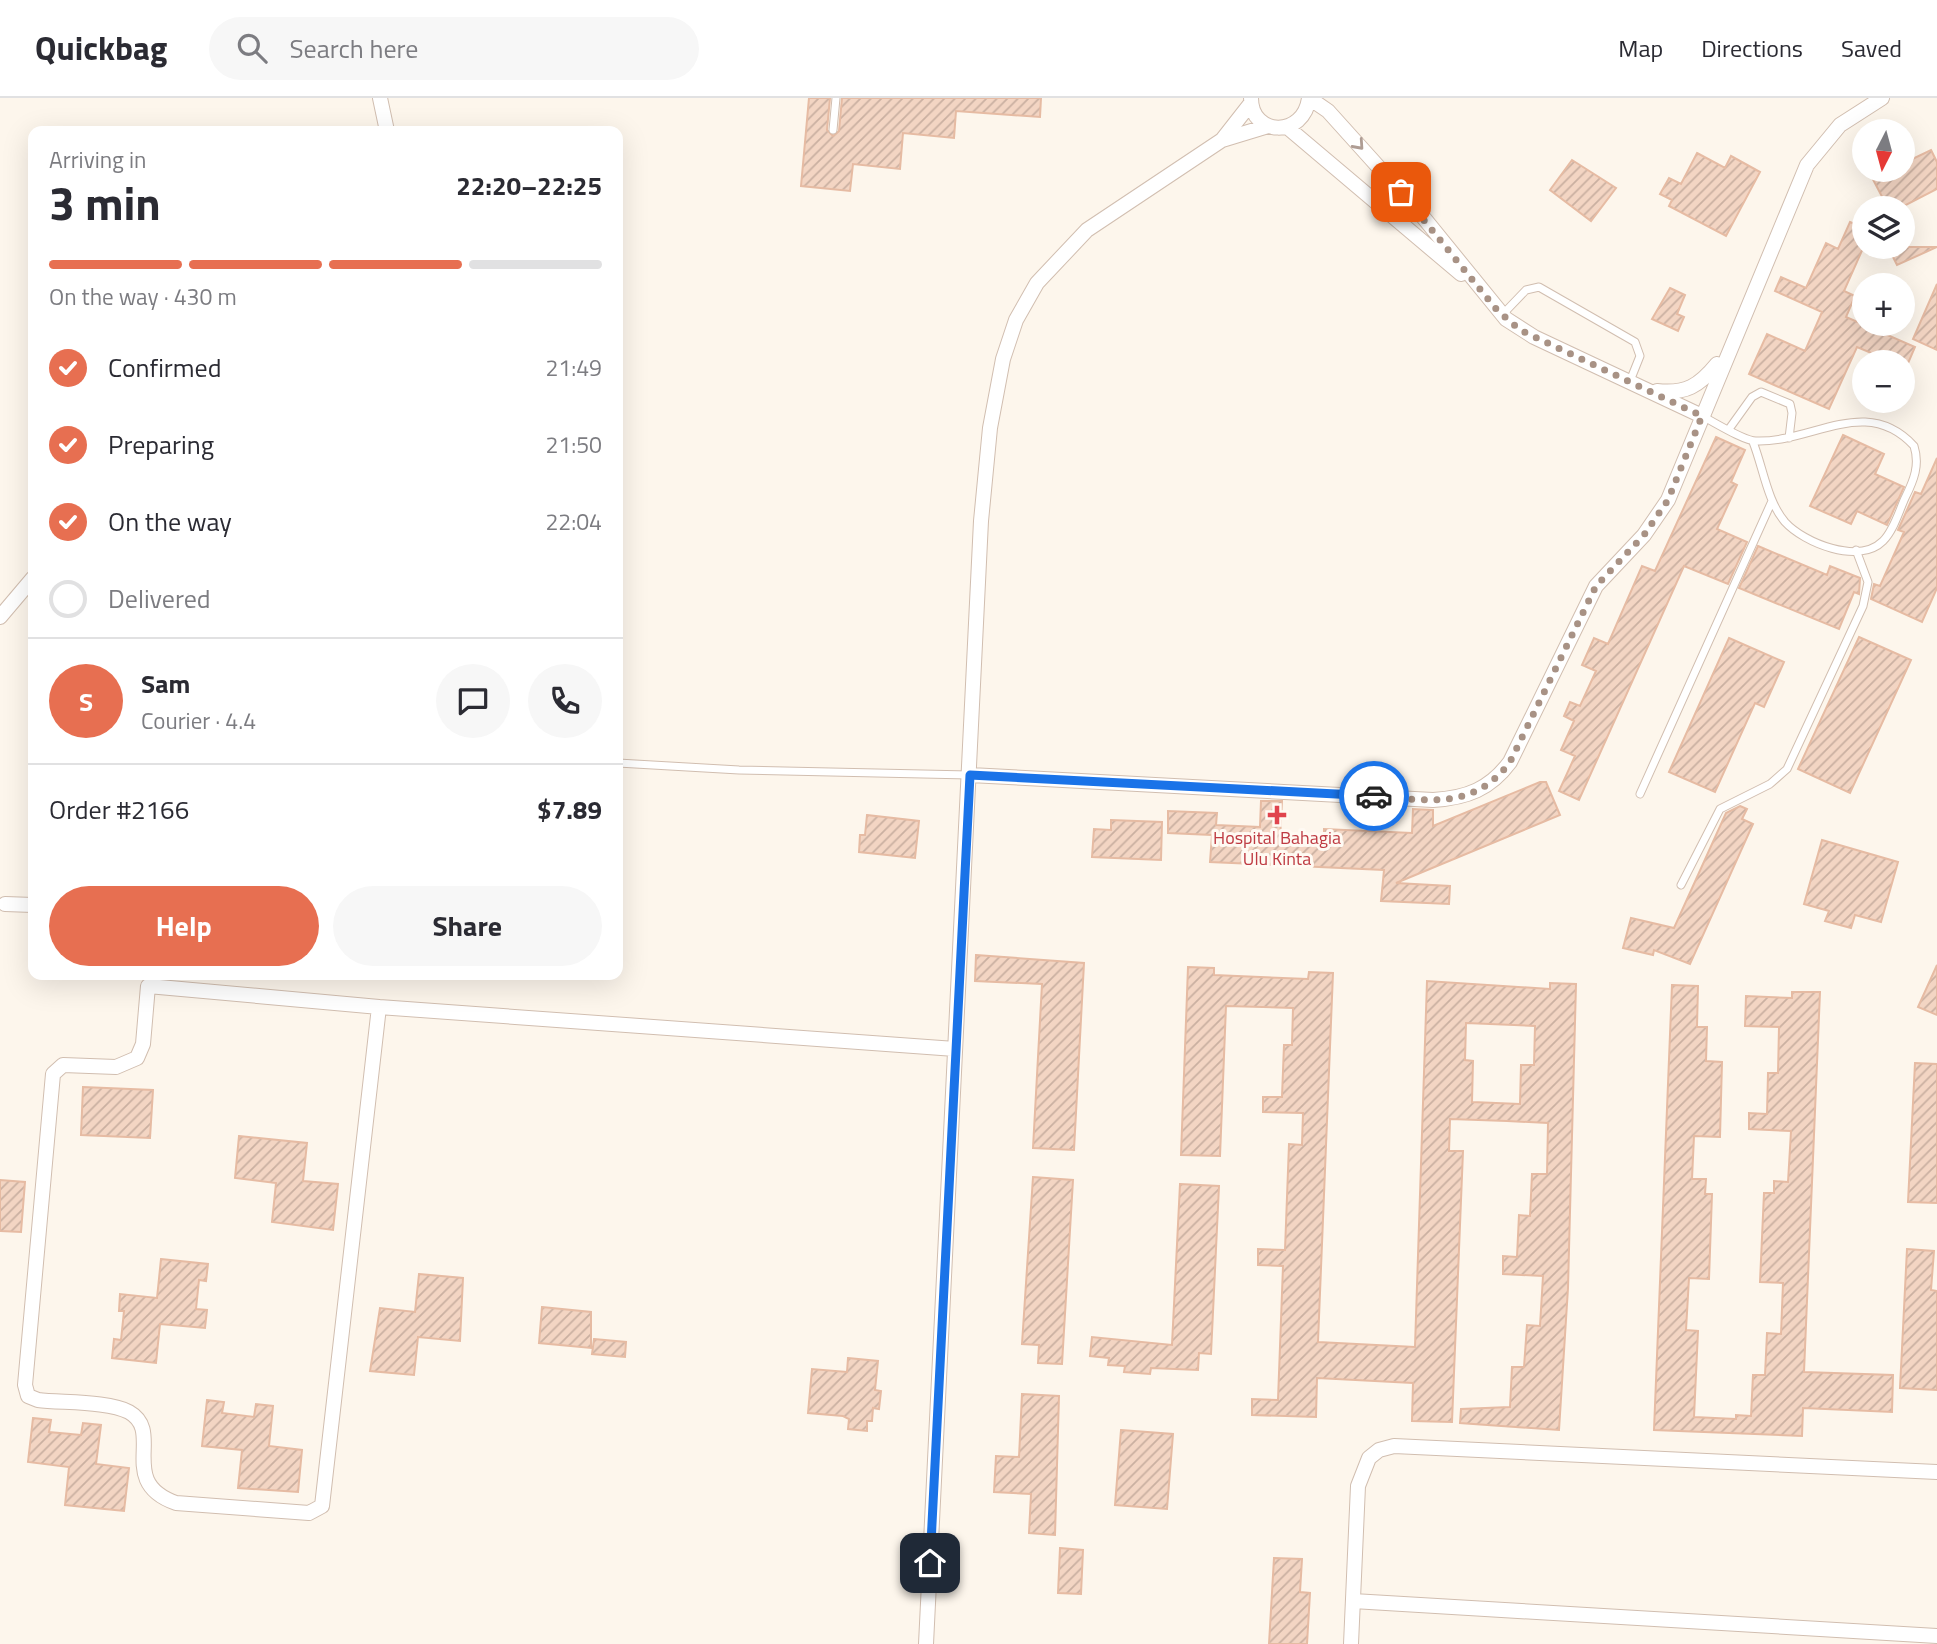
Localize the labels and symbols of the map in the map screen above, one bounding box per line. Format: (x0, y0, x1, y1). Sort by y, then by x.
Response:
north arrow (1852, 119, 1914, 182)
one-way arrow (1350, 137, 1363, 150)
pin (1371, 162, 1431, 222)
courier (1339, 761, 1409, 831)
marker: Hospital Bahagia Ulu Kinta (1267, 805, 1287, 825)
place label: Hospital Bahagia Ulu Kinta (1213, 824, 1341, 872)
pin (900, 1533, 960, 1593)

